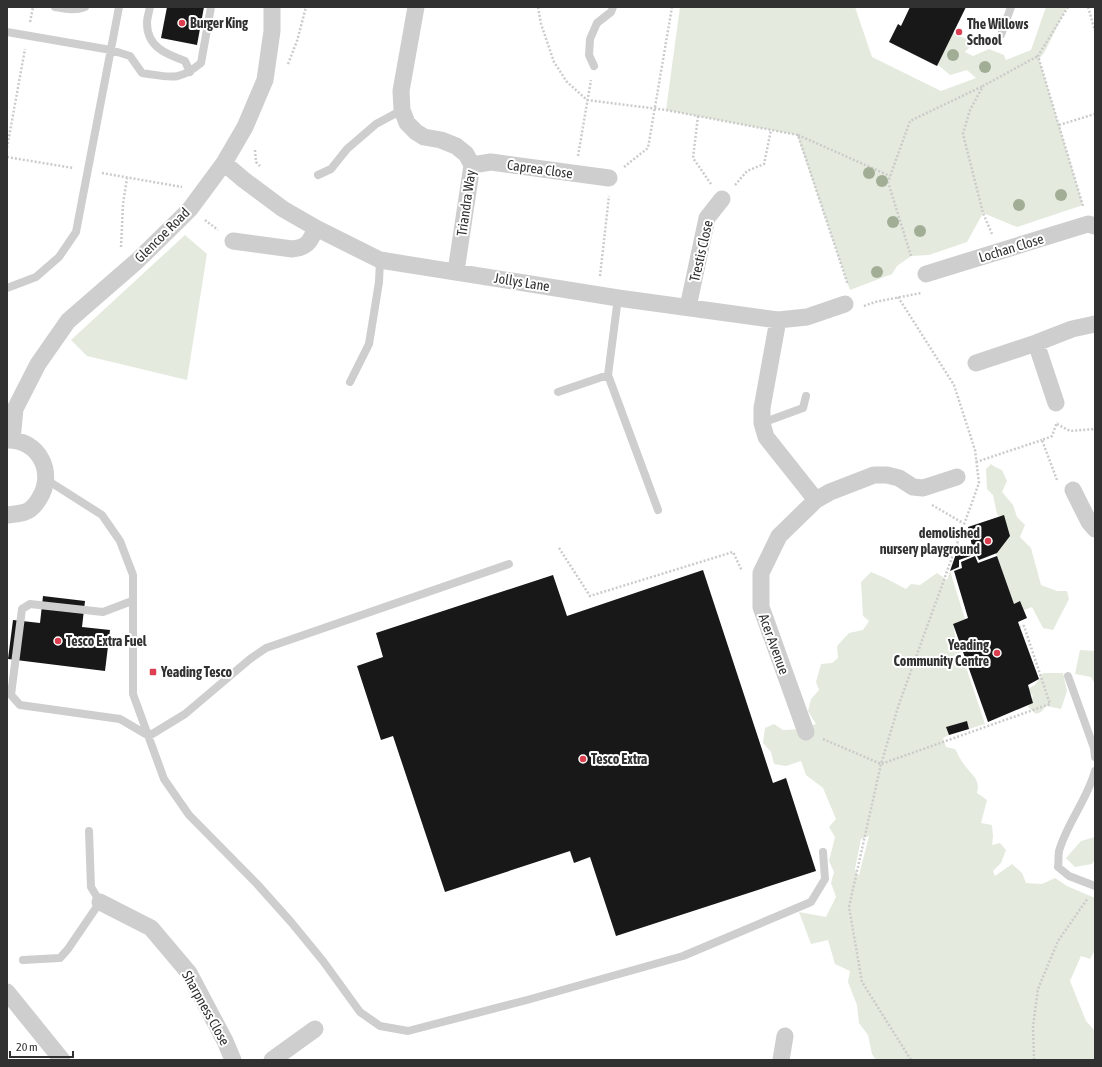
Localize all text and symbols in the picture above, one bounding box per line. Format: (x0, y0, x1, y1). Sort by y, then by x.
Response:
place label: Burger King (190, 15, 249, 31)
place label: The Willows School (967, 16, 1028, 48)
marker: Burger King (177, 18, 187, 28)
marker: The Willows School (954, 27, 964, 37)
street label: Caprea Close (506, 156, 574, 182)
street label: Triandra Way (453, 169, 479, 237)
street label: Glencoe Road (131, 204, 193, 266)
street label: Trestis Close (686, 219, 716, 283)
street label: Lochan Close (977, 231, 1045, 265)
street label: Jollys Lane (493, 270, 551, 294)
place label: demolished nursery playground (880, 525, 980, 557)
marker: demolished nursery playground (983, 536, 993, 546)
street label: Acer Avenue (756, 612, 792, 676)
place label: Tesco Extra Fuel (66, 633, 147, 649)
marker: Tesco Extra Fuel (53, 636, 63, 646)
place label: Yeading Community Centre (894, 637, 990, 669)
marker: Yeading Community Centre (992, 648, 1002, 658)
place label: Yeading Tesco (160, 664, 233, 680)
marker: Yeading Tesco (148, 667, 158, 677)
place label: Tesco Extra (591, 751, 648, 767)
marker: Tesco Extra (578, 754, 588, 764)
street label: Sharpness Close (179, 968, 233, 1048)
scale bar (10, 1033, 73, 1059)
text: 20 m (16, 1040, 38, 1054)

